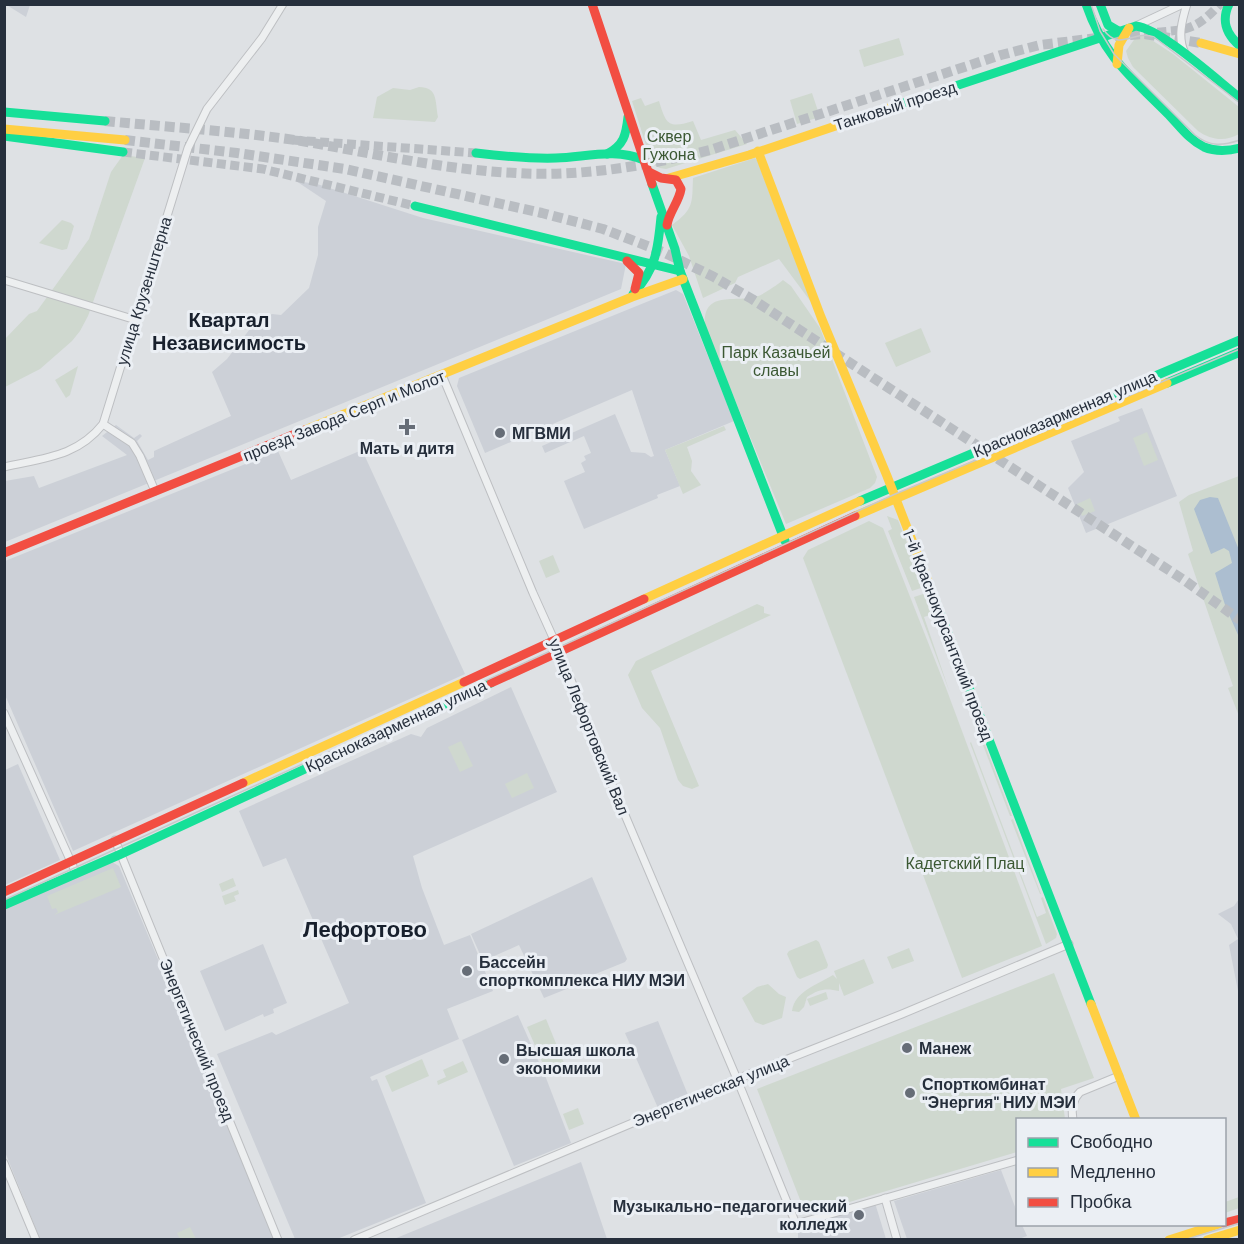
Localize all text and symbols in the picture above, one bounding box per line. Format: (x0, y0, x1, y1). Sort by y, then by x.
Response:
street label: Танковый проезд (831, 76, 959, 136)
park label: Сквер Гужона (642, 126, 696, 165)
street label: улица Крузенштерна (111, 214, 177, 368)
district label: Квартал Независимость (152, 307, 306, 356)
park label: Парк Казачьей славы (722, 342, 830, 381)
street label: проезд Завода Серп и Молот (240, 365, 449, 466)
street label: Красноказарменная улица (970, 366, 1160, 462)
marker: Мать и дитя (398, 418, 416, 436)
place label: МГВМИ (512, 423, 571, 444)
marker: МГВМИ (493, 426, 507, 440)
place label: Мать и дитя (360, 438, 454, 459)
street label: 1-й Краснокурсантский проезд (898, 526, 998, 744)
street label: улица Лефортовский Вал (544, 636, 634, 818)
street label: Красноказарменная улица (302, 675, 490, 777)
park label: Кадетский Плац (905, 853, 1025, 874)
district label: Лефортово (303, 915, 427, 944)
place label: Бассейн спорткомплекса НИУ МЭИ (479, 952, 685, 991)
street label: Энергетический проезд (155, 955, 240, 1125)
marker: Бассейн спорткомплекса НИУ МЭИ (460, 964, 474, 978)
place label: Манеж (919, 1038, 972, 1059)
place label: Высшая школа экономики (516, 1040, 635, 1079)
marker: Манеж (900, 1041, 914, 1055)
street label: Энергетическая улица (630, 1050, 792, 1132)
marker: Высшая школа экономики (497, 1052, 511, 1066)
place label: Спорткомбинат "Энергия" НИУ МЭИ (922, 1074, 1076, 1113)
marker: Спорткомбинат "Энергия" НИУ МЭИ (903, 1086, 917, 1100)
legend (1016, 1118, 1226, 1226)
text: Свободно (1070, 1130, 1153, 1154)
text: Медленно (1070, 1160, 1156, 1184)
text: Пробка (1070, 1190, 1133, 1214)
place label: Музыкально-педагогический колледж (613, 1196, 848, 1235)
marker: Музыкально-педагогический колледж (852, 1208, 866, 1222)

